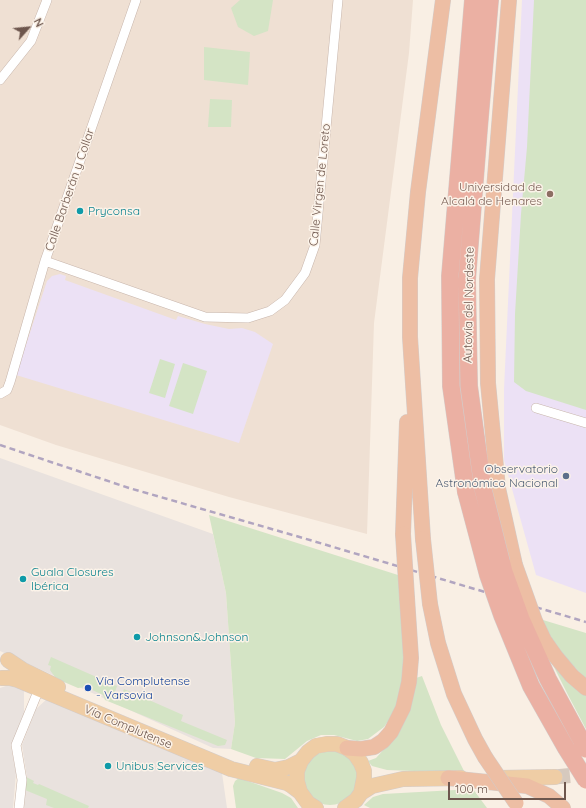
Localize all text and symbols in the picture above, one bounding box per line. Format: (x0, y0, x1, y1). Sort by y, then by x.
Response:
north arrow (8, 8, 48, 48)
text: N (31, 16, 47, 29)
street label: Calle Virgen de Loreto (306, 123, 334, 247)
street label: Calle Barberán y Collar (42, 127, 98, 253)
place label: Universidad de Alcalá de Henares (441, 180, 542, 208)
marker: Universidad de Alcalá de Henares (545, 189, 555, 199)
place label: Pryconsa (88, 204, 140, 218)
marker: Pryconsa (75, 206, 85, 216)
street label: Autovía del Nordeste (461, 247, 477, 363)
place label: Observatorio Astronómico Nacional (435, 462, 558, 490)
marker: Observatorio Astronómico Nacional (561, 471, 571, 481)
place label: Guala Closures Ibérica (31, 565, 114, 593)
marker: Guala Closures Ibérica (18, 574, 28, 584)
place label: Johnson&Johnson (145, 630, 248, 644)
marker: Johnson&Johnson (132, 632, 142, 642)
place label: Vía Complutense - Varsovia (96, 674, 190, 702)
marker: Vía Complutense - Varsovia (83, 683, 93, 693)
street label: Vía Complutense (82, 702, 174, 752)
place label: Unibus Services (116, 759, 203, 773)
marker: Unibus Services (103, 761, 113, 771)
scale bar (450, 774, 568, 800)
text: 100 m (455, 781, 488, 796)

